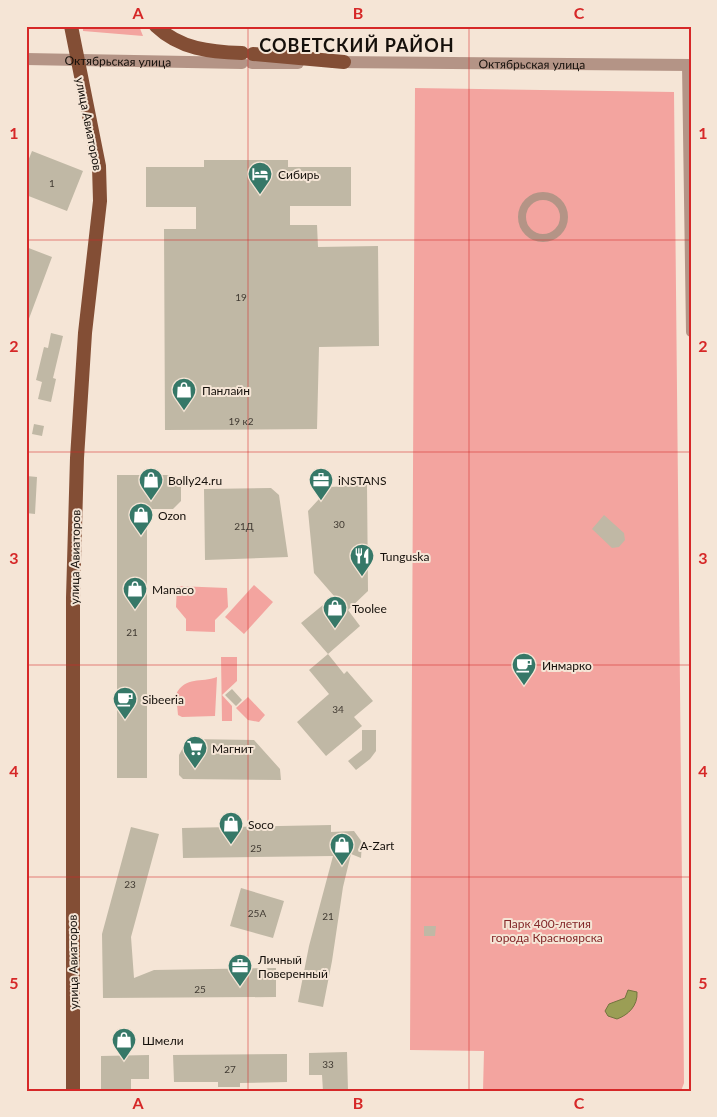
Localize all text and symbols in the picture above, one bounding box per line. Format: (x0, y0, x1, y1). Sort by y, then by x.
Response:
text: A (131, 3, 144, 22)
text: B (353, 3, 363, 22)
text: C (574, 3, 585, 22)
district label: СОВЕТСКИЙ РАЙОН (259, 34, 455, 56)
street label: Октябрьская улица (65, 52, 171, 69)
street label: Октябрьская улица (479, 56, 585, 72)
street label: улица Авиаторов (73, 76, 105, 172)
text: 1 (9, 123, 19, 142)
text: 1 (698, 123, 708, 142)
hotel icon: Сибирь (247, 161, 273, 195)
place label: Сибирь (278, 167, 320, 182)
house number: 1 (49, 177, 55, 189)
house number: 19 (235, 291, 247, 303)
text: 2 (9, 336, 19, 355)
text: 2 (698, 336, 708, 355)
shop icon: Панлайн (171, 377, 197, 411)
place label: Панлайн (202, 383, 250, 398)
house number: 19 к2 (228, 415, 254, 427)
shop icon: Bolly24.ru (138, 467, 164, 501)
office icon: iNSTANS (308, 467, 334, 501)
place label: Bolly24.ru (168, 473, 222, 488)
place label: iNSTANS (338, 473, 387, 488)
shop icon: Ozon (128, 502, 154, 536)
place label: Ozon (158, 508, 186, 523)
street label: улица Авиаторов (67, 509, 83, 604)
house number: 30 (333, 518, 345, 530)
house number: 21Д (234, 520, 254, 532)
restaurant icon: Tunguska (349, 543, 375, 577)
text: 3 (9, 548, 19, 567)
text: 3 (698, 548, 708, 567)
place label: Tunguska (380, 549, 429, 564)
shop icon: Manaco (122, 576, 148, 610)
place label: Manaco (152, 582, 194, 597)
shop icon: Toolee (322, 595, 348, 629)
place label: Toolee (352, 601, 387, 616)
house number: 21 (126, 626, 138, 638)
cafe icon: Инмарко (511, 652, 537, 686)
place label: Инмарко (542, 658, 592, 673)
cafe icon: Sibeeria (112, 686, 138, 720)
place label: Sibeeria (142, 692, 184, 707)
house number: 34 (332, 703, 344, 715)
supermarket icon: Магнит (182, 735, 208, 769)
place label: Магнит (212, 741, 254, 756)
text: 4 (9, 761, 19, 780)
text: 4 (698, 761, 708, 780)
shop icon: Soco (218, 811, 244, 845)
place label: Soco (248, 817, 274, 832)
shop icon: A-Zart (329, 832, 355, 866)
place label: A-Zart (360, 838, 395, 853)
house number: 25 (250, 842, 262, 854)
house number: 23 (124, 878, 136, 890)
house number: 25А (248, 907, 266, 919)
house number: 21 (322, 910, 334, 922)
street label: улица Авиаторов (65, 914, 81, 1009)
park label: Парк 400-летия города Красноярска (491, 916, 603, 945)
place label: Личный Поверенный (257, 952, 328, 981)
office icon: Личный Поверенный (227, 953, 253, 987)
text: 5 (9, 973, 19, 992)
text: 5 (698, 973, 708, 992)
house number: 25 (194, 983, 206, 995)
shop icon: Шмели (111, 1027, 137, 1061)
place label: Шмели (142, 1033, 184, 1048)
house number: 33 (322, 1058, 334, 1070)
house number: 27 (224, 1063, 236, 1075)
text: A (131, 1093, 144, 1112)
text: B (353, 1093, 363, 1112)
text: C (574, 1093, 585, 1112)

